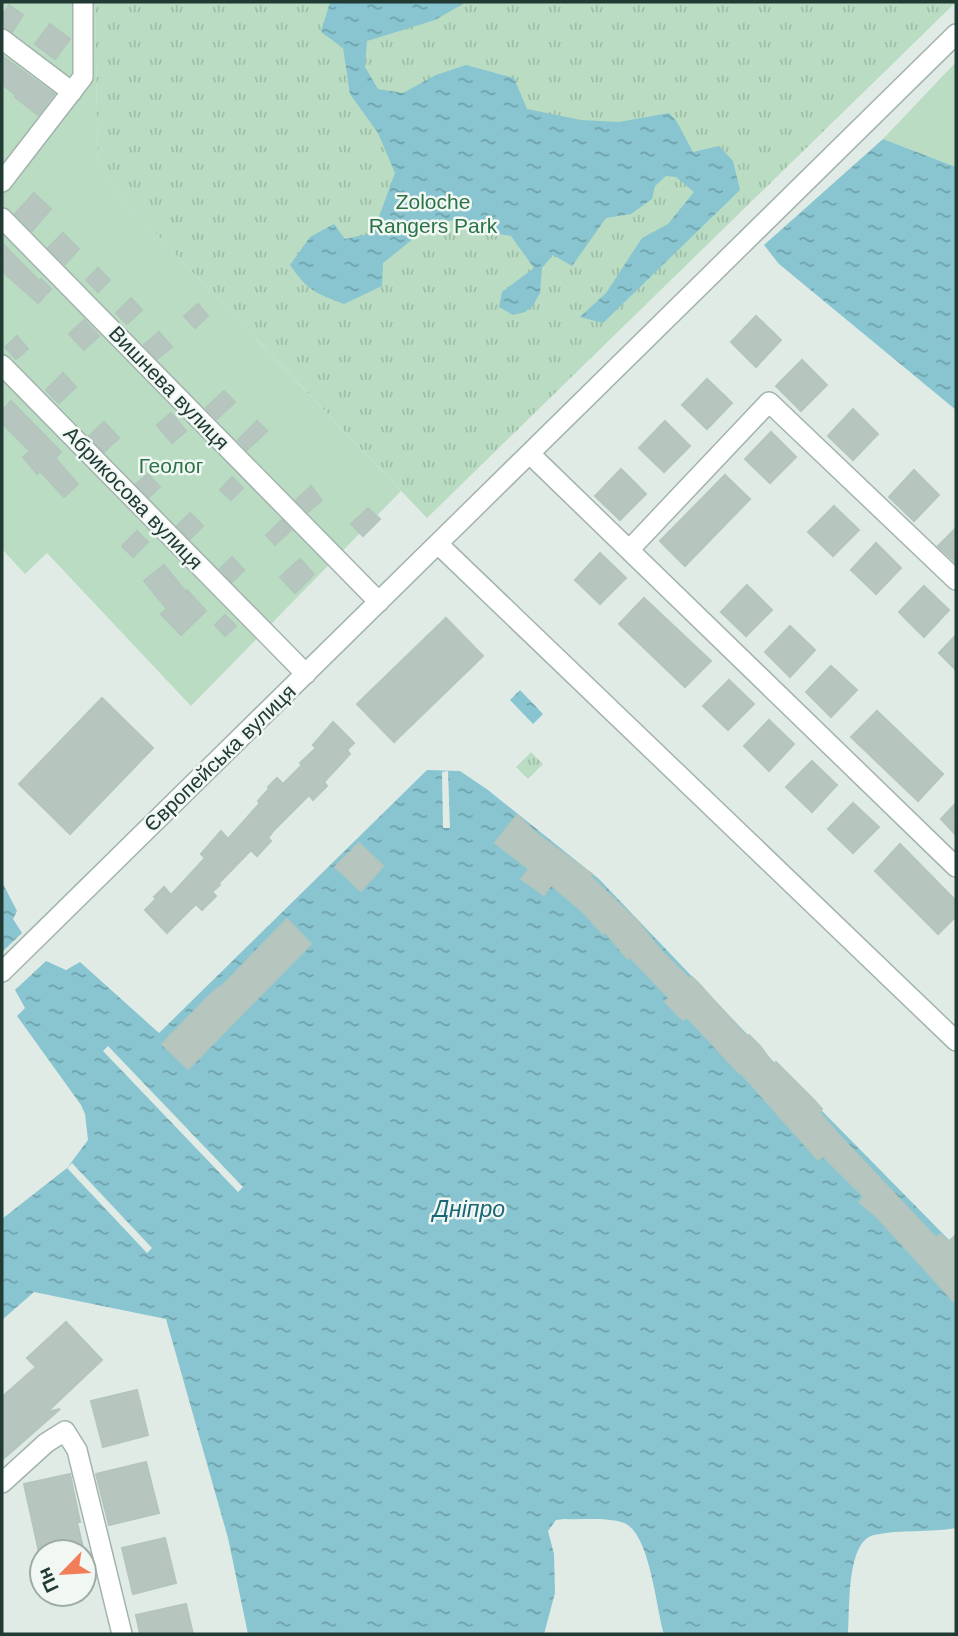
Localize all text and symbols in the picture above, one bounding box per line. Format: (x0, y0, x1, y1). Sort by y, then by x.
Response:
park label: Zoloche Rangers Park (369, 190, 498, 237)
street label: Вишнева вулиця (105, 321, 234, 454)
street label: Абрикосова вулиця (59, 422, 207, 574)
park label: Геолог (139, 454, 204, 477)
street label: Європейська вулиця (139, 680, 300, 836)
water label: Дніпро (430, 1196, 505, 1222)
north arrow (28, 1538, 98, 1608)
text: Пн (33, 1564, 63, 1596)

